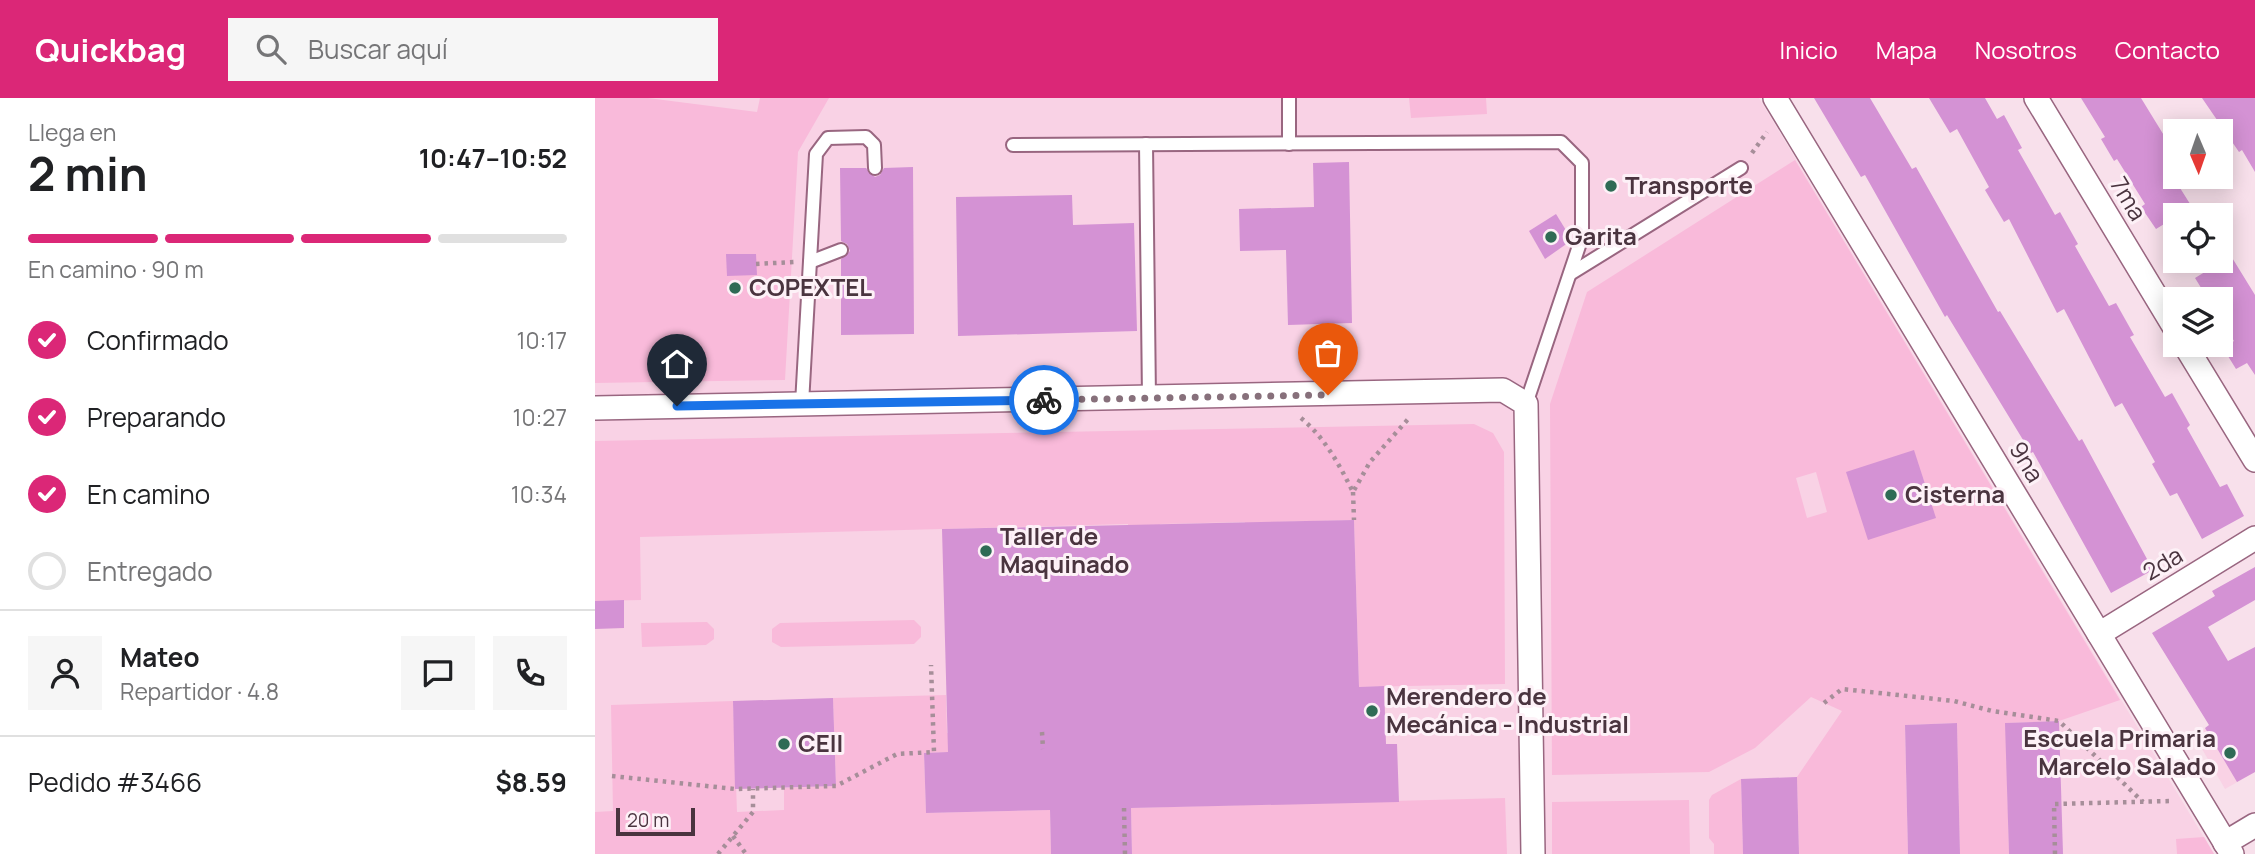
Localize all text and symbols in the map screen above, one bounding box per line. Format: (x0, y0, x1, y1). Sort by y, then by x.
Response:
search box (228, 18, 718, 81)
text: Quickbag (35, 27, 186, 72)
icon: search (252, 30, 290, 68)
text: Buscar aquí (308, 31, 448, 67)
text: Inicio (1780, 33, 1838, 66)
text: Mapa (1876, 33, 1937, 66)
text: Nosotros (1975, 33, 2077, 66)
text: Contacto (2115, 33, 2220, 66)
text: Llega en (28, 116, 116, 148)
north arrow (2163, 119, 2233, 189)
map controls (2163, 119, 2233, 357)
text: 10:47–10:52 (419, 140, 567, 176)
text: 2 min (28, 142, 148, 205)
place label: Transporte (1625, 168, 1753, 201)
street label: 7ma (2103, 170, 2155, 226)
marker: Transporte (1603, 178, 1619, 194)
button: locate (2163, 203, 2233, 273)
place label: Garita (1565, 219, 1637, 252)
marker: Garita (1543, 229, 1559, 245)
text: En camino · 90 m (28, 253, 204, 285)
place label: COPEXTEL (749, 270, 872, 303)
marker: COPEXTEL (727, 280, 743, 296)
button: layers (2163, 287, 2233, 357)
icon: check (28, 321, 66, 359)
text: Confirmado (87, 322, 229, 358)
pin (1298, 323, 1358, 395)
text: 10:17 (517, 324, 567, 356)
pin (647, 334, 707, 406)
icon: bag (1309, 334, 1347, 372)
icon: home (658, 345, 696, 383)
courier (1009, 365, 1079, 435)
icon: bike (1025, 381, 1063, 419)
icon: check (28, 398, 66, 436)
text: Preparando (87, 399, 226, 435)
text: 10:27 (512, 401, 567, 433)
street label: 9na (2002, 435, 2052, 488)
icon: check (28, 475, 66, 513)
text: En camino (87, 476, 210, 512)
place label: Cisterna (1905, 477, 2005, 510)
text: 10:34 (511, 478, 567, 510)
marker: Cisterna (1883, 487, 1899, 503)
place label: Taller de Maquinado (1000, 519, 1129, 580)
street label: 2da (2136, 538, 2188, 587)
marker: Taller de Maquinado (978, 543, 994, 559)
text: Entregado (87, 553, 213, 589)
button: person (28, 636, 102, 710)
button: chat (401, 636, 475, 710)
button: phone (493, 636, 567, 710)
text: Mateo (120, 639, 199, 675)
text: Repartidor · 4.8 (120, 675, 279, 707)
place label: Merendero de Mecánica - Industrial (1386, 679, 1629, 740)
marker: Merendero de Mecánica - Industrial (1364, 703, 1380, 719)
place label: Escuela Primaria Marcelo Salado (2023, 721, 2216, 782)
place label: CEII (798, 726, 843, 759)
marker: CEII (776, 736, 792, 752)
marker: Escuela Primaria Marcelo Salado (2222, 745, 2238, 761)
text: Pedido #3466 (28, 764, 202, 800)
text: $8.59 (495, 764, 567, 800)
scale bar (616, 805, 695, 837)
text: 20 m (627, 807, 669, 833)

